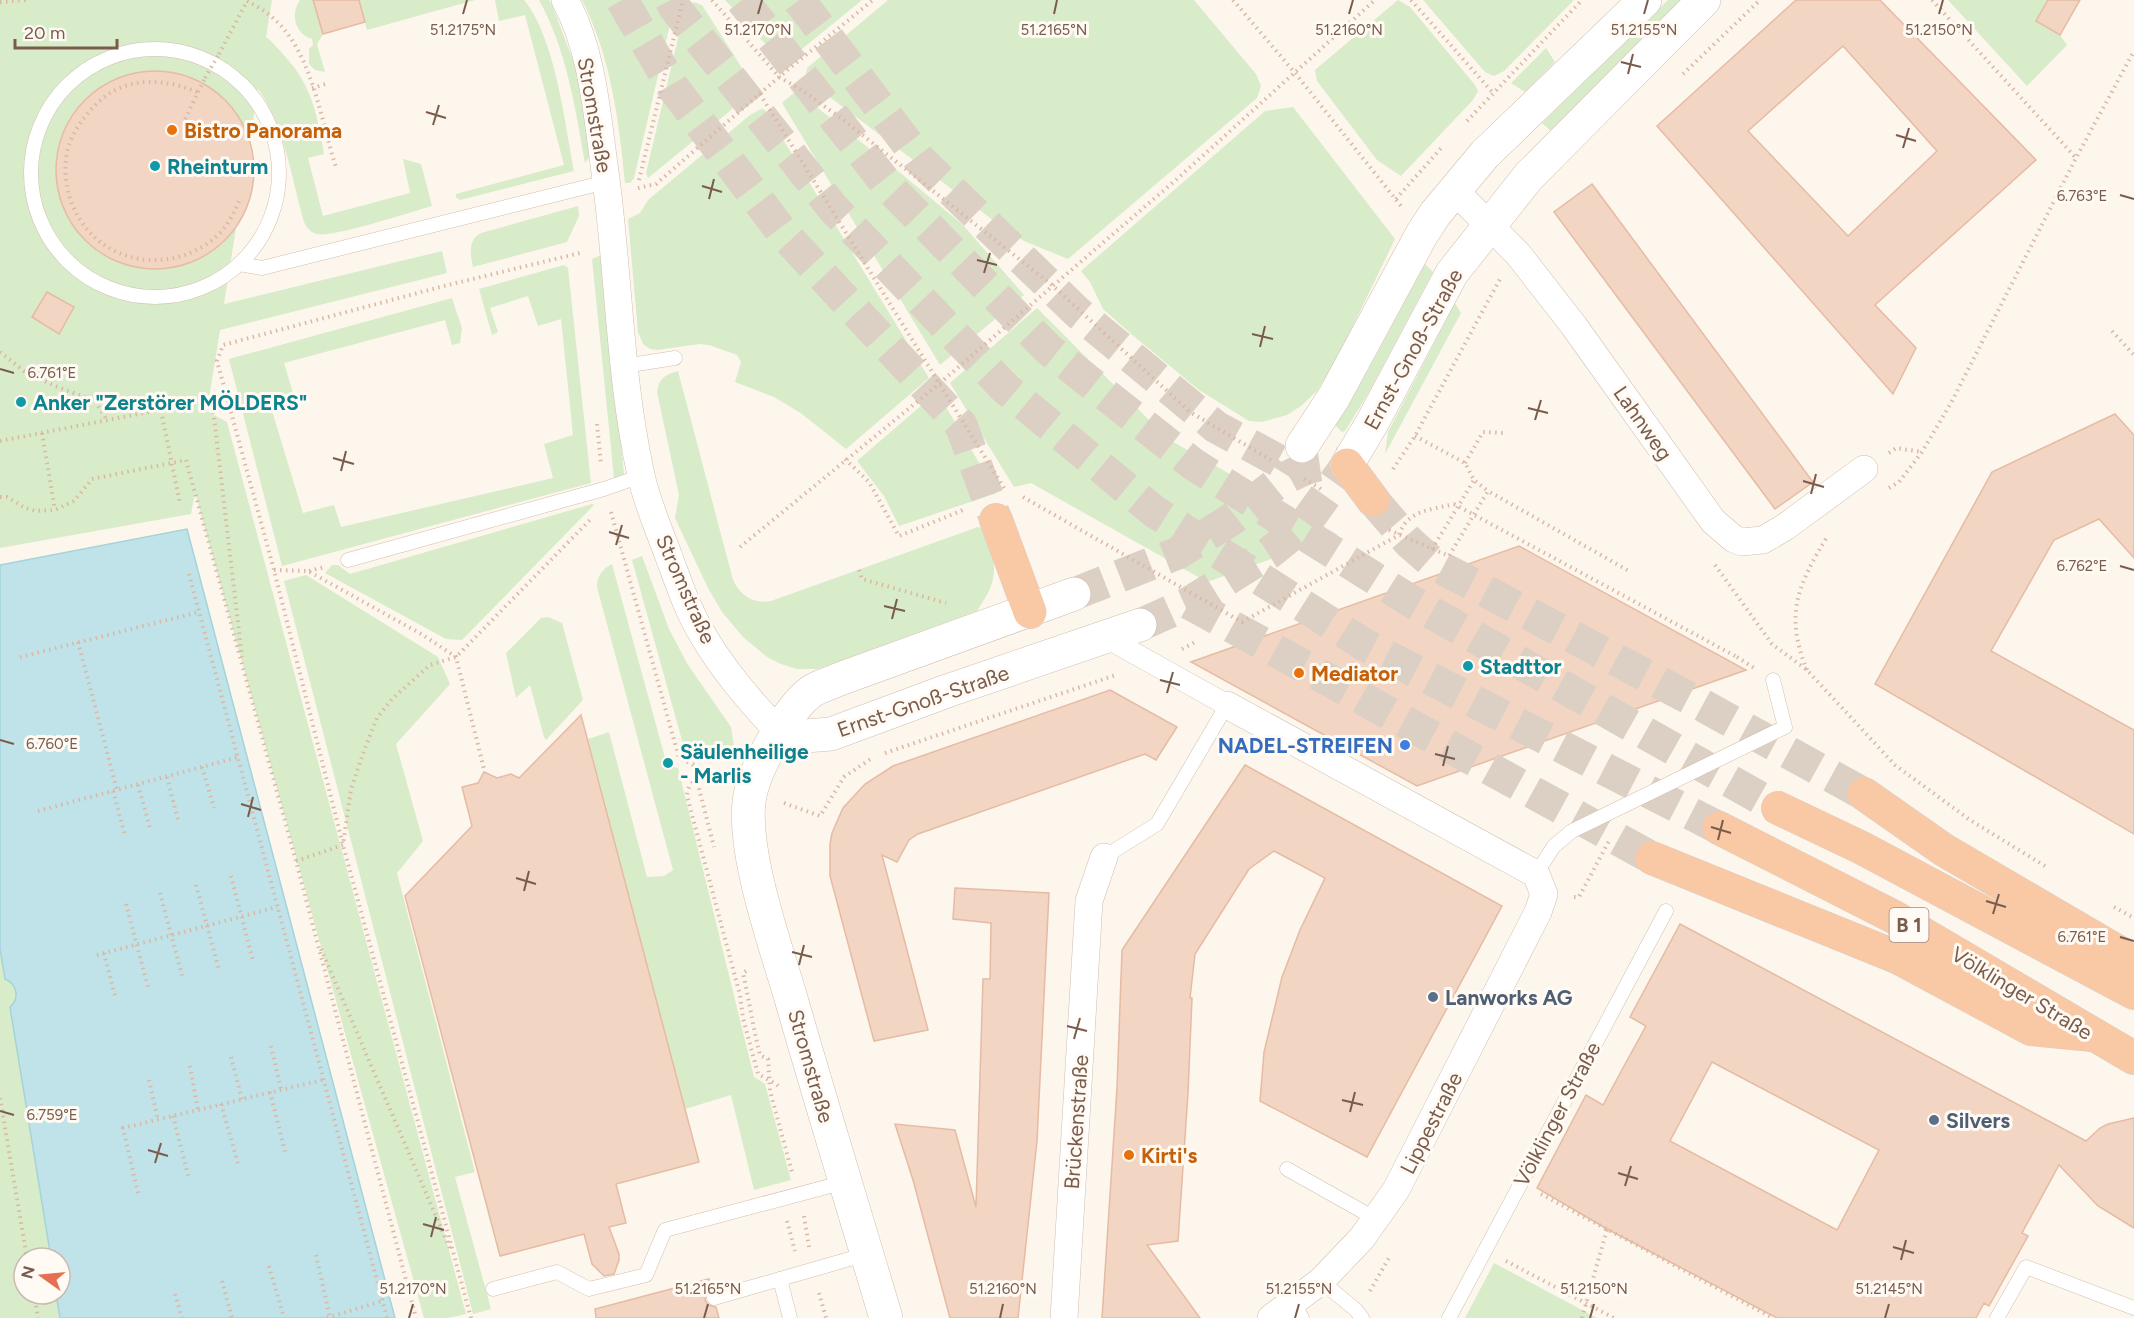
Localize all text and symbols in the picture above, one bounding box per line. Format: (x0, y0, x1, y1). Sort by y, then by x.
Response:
scale bar (15, 12, 117, 50)
text: 51.2175°N (430, 21, 496, 39)
text: 51.2170°N (724, 21, 792, 39)
text: 51.2165°N (1021, 21, 1087, 39)
text: 51.2160°N (1315, 21, 1383, 39)
text: 51.2155°N (1611, 21, 1677, 39)
text: 51.2150°N (1905, 21, 1973, 39)
text: 20 m (24, 22, 65, 44)
street label: Stromstraße (573, 55, 617, 175)
place label: Bistro Panorama (184, 118, 342, 143)
marker: Bistro Panorama (165, 123, 179, 137)
place label: Rheinturm (167, 154, 268, 179)
marker: Rheinturm (148, 159, 162, 173)
text: 6.763°E (2057, 187, 2107, 205)
street label: Ernst-Gnoß-Straße (1358, 264, 1468, 434)
text: 6.761°E (28, 364, 76, 382)
street label: Lahnweg (1608, 381, 1678, 465)
place label: Anker "Zerstörer MÖLDERS" (33, 390, 307, 415)
marker: Anker "Zerstörer MÖLDERS" (14, 395, 28, 409)
street label: Stromstraße (651, 531, 721, 647)
text: 6.762°E (2057, 557, 2107, 575)
place label: Stadttor (1480, 654, 1562, 679)
marker: Stadttor (1461, 659, 1475, 673)
street label: Ernst-Gnoß-Straße (834, 660, 1012, 742)
place label: Mediator (1311, 661, 1398, 686)
marker: Mediator (1292, 666, 1306, 680)
place label: NADEL-STREIFEN (1218, 733, 1393, 758)
text: 6.760°E (26, 735, 78, 753)
marker: NADEL-STREIFEN (1398, 738, 1412, 752)
place label: Säulenheilige - Marlis (680, 739, 809, 788)
marker: Säulenheilige - Marlis (661, 756, 675, 770)
road number: B 1 (1890, 908, 1928, 942)
text: 6.761°E (2058, 928, 2106, 946)
street label: Völklinger Straße (1947, 941, 2097, 1045)
place label: Lanworks AG (1445, 985, 1573, 1010)
marker: Lanworks AG (1426, 990, 1440, 1004)
street label: Stromstraße (783, 1006, 839, 1126)
street label: Völklinger Straße (1508, 1038, 1606, 1190)
street label: Brückenstraße (1059, 1054, 1093, 1190)
street label: Lippestraße (1395, 1068, 1467, 1178)
text: 6.759°E (26, 1106, 78, 1124)
place label: Silvers (1946, 1108, 2010, 1133)
marker: Silvers (1927, 1113, 1941, 1127)
place label: Kirti's (1141, 1143, 1198, 1168)
marker: Kirti's (1122, 1148, 1136, 1162)
north arrow (12, 1246, 72, 1306)
text: N (17, 1264, 39, 1281)
text: 51.2170°N (379, 1280, 447, 1298)
text: 51.2165°N (675, 1280, 741, 1298)
text: 51.2160°N (969, 1280, 1037, 1298)
text: 51.2155°N (1266, 1280, 1332, 1298)
text: 51.2150°N (1560, 1280, 1628, 1298)
text: 51.2145°N (1855, 1280, 1923, 1298)

